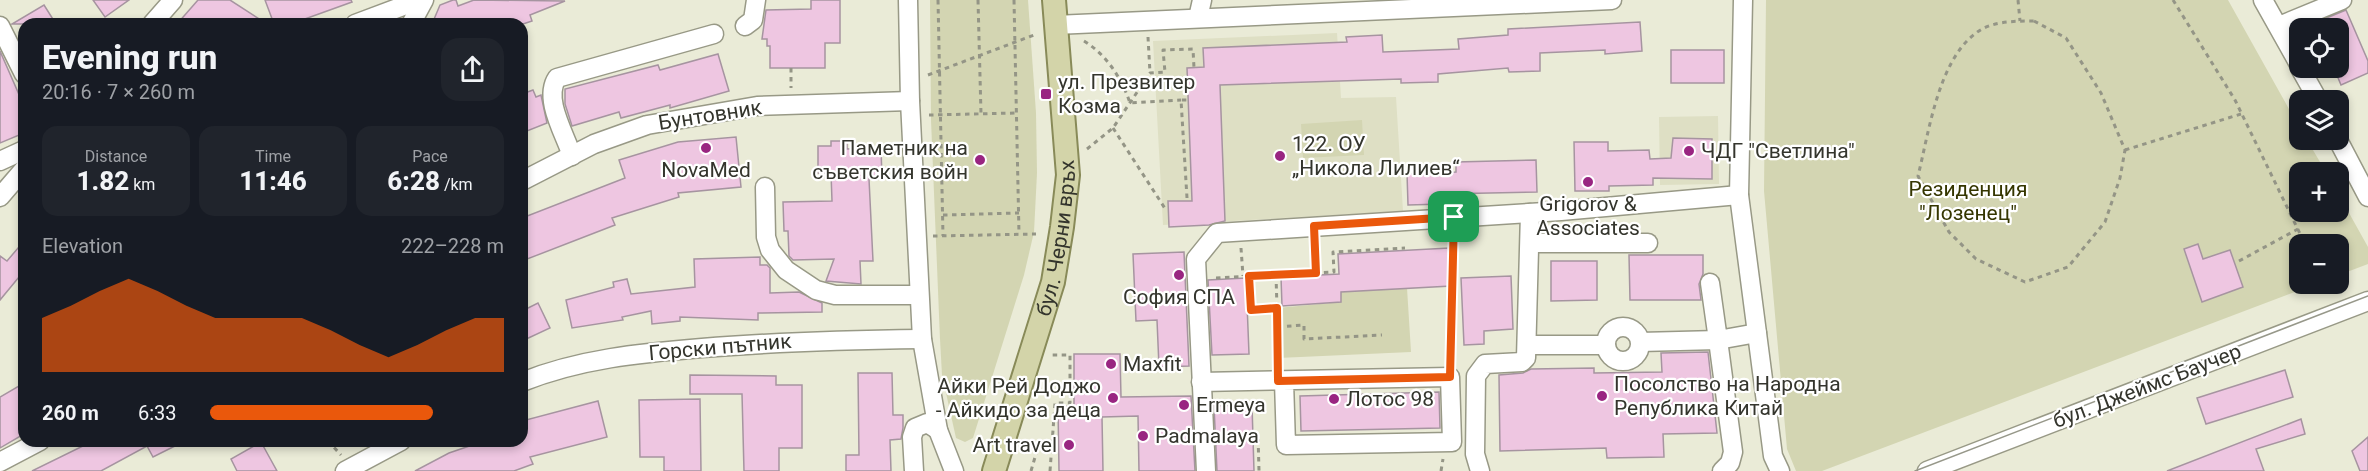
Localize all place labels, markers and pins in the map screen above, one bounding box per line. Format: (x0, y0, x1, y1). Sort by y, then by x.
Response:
place label: ул. Презвитер Козма (1058, 70, 1195, 118)
marker: ул. Презвитер Козма (1039, 87, 1053, 101)
place label: 122. ОУ „Никола Лилиев“ (1292, 132, 1460, 180)
place label: Паметник на съветския войн (812, 136, 968, 184)
place label: ЧДГ "Светлина" (1701, 139, 1855, 163)
marker: NovaMed (699, 141, 713, 155)
marker: ЧДГ "Светлина" (1682, 144, 1696, 158)
marker: 122. ОУ „Никола Лилиев“ (1273, 149, 1287, 163)
marker: Паметник на съветския войн (973, 153, 987, 167)
place label: NovaMed (661, 158, 751, 182)
marker: Grigorov & Associates (1581, 175, 1595, 189)
pin (1428, 191, 1479, 242)
place label: Grigorov & Associates (1536, 192, 1640, 240)
marker: София СПА (1172, 268, 1186, 282)
place label: София СПА (1123, 285, 1235, 309)
place label: Maxfit (1123, 352, 1182, 376)
marker: Maxfit (1104, 357, 1118, 371)
place label: Посолство на Народна Република Китай (1614, 372, 1841, 420)
place label: Айки Рей Доджо - Айкидо за деца (936, 374, 1101, 422)
place label: Лотос 98 (1346, 387, 1434, 411)
marker: Посолство на Народна Република Китай (1595, 389, 1609, 403)
marker: Айки Рей Доджо - Айкидо за деца (1106, 391, 1120, 405)
marker: Лотос 98 (1327, 392, 1341, 406)
place label: Ermeya (1196, 393, 1266, 417)
marker: Ermeya (1177, 398, 1191, 412)
place label: Padmalaya (1155, 424, 1259, 448)
marker: Padmalaya (1136, 429, 1150, 443)
place label: Art travel (972, 433, 1057, 457)
marker: Art travel (1062, 438, 1076, 452)

